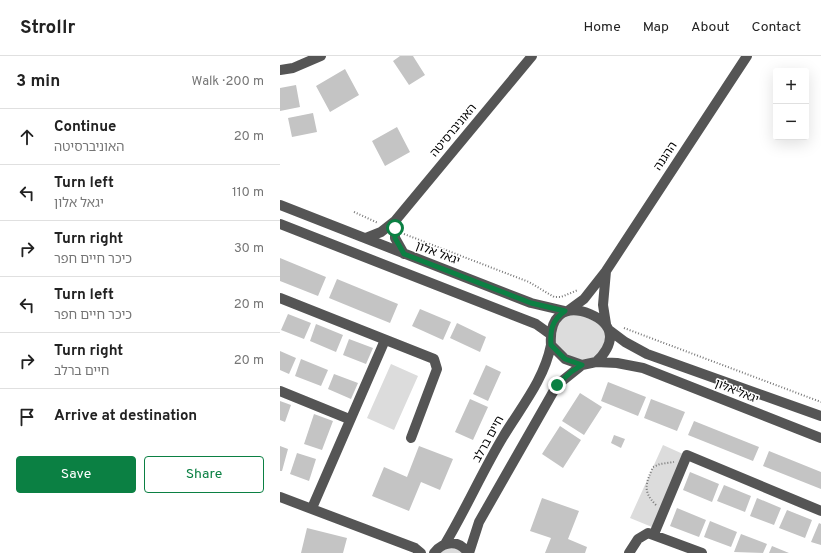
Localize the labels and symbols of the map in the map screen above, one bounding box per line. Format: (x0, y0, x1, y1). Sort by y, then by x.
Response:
street label: האוניברסיטה (427, 101, 481, 161)
street label: ההגנה (650, 139, 681, 174)
route start (386, 219, 404, 237)
street label: יגאל אלון (413, 238, 462, 270)
route end (548, 376, 566, 394)
street label: יגאל אלון (712, 376, 761, 408)
street label: חיים ברלב (469, 413, 508, 466)

